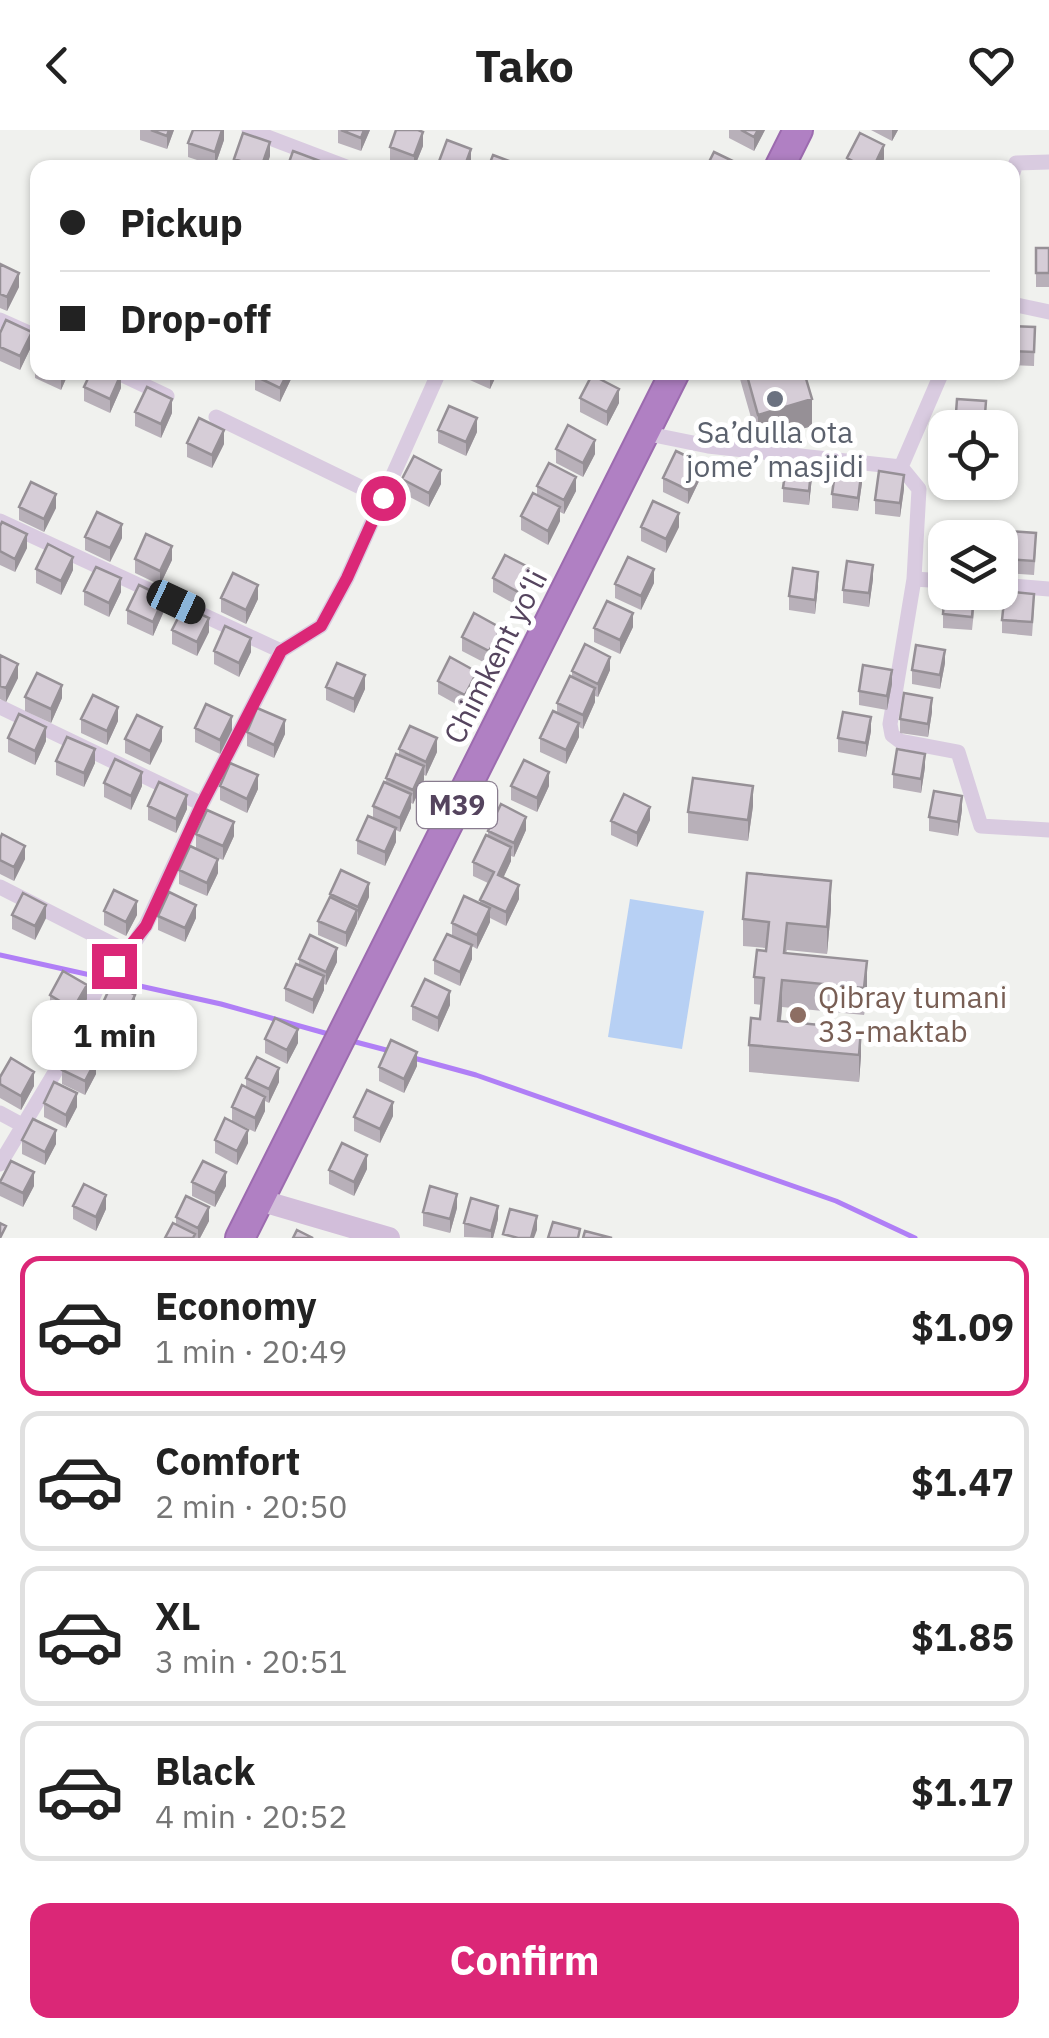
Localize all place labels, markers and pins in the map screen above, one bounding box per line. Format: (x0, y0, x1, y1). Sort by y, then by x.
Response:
marker: Sa’dulla ota jome’ masjidi (764, 388, 786, 410)
place label: Sa’dulla ota jome’ masjidi (686, 412, 864, 485)
place label: Qibray tumani 33-maktab (818, 977, 1007, 1050)
marker: Qibray tumani 33-maktab (787, 1004, 809, 1026)

